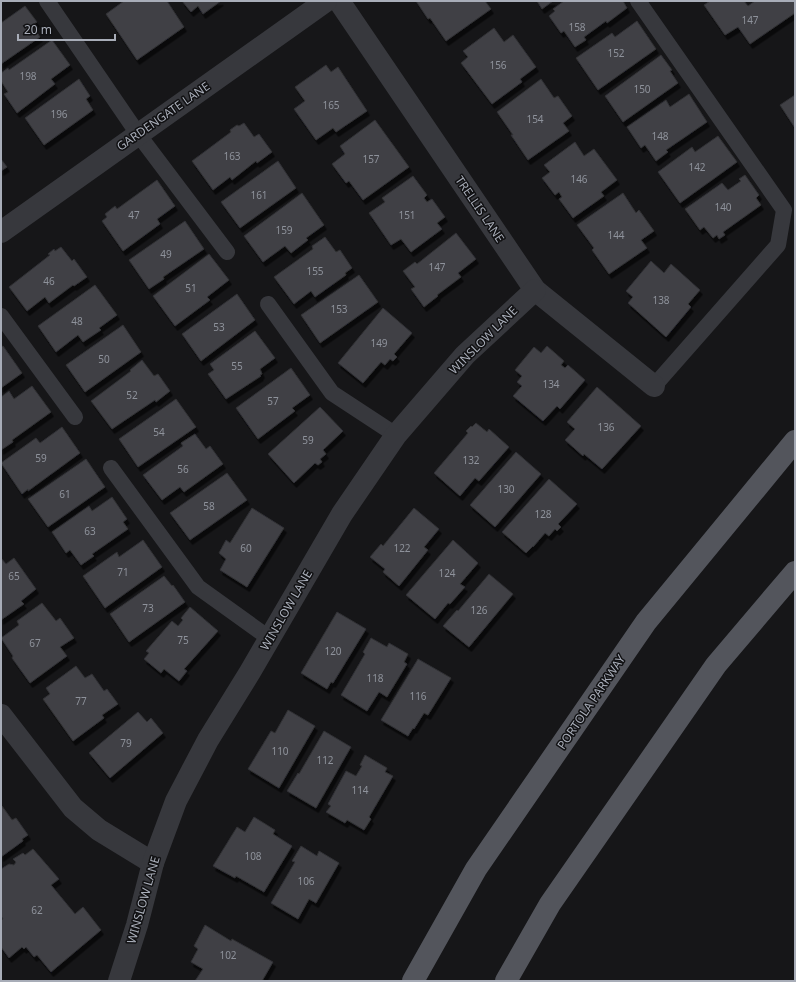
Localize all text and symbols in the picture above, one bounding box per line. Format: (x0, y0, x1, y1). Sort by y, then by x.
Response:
house number: 147 (741, 13, 759, 27)
scale bar (18, 16, 115, 42)
house number: 158 (568, 20, 586, 34)
text: 20 m (24, 21, 52, 38)
house number: 152 (607, 46, 625, 60)
house number: 156 (489, 58, 507, 72)
house number: 198 (19, 69, 37, 83)
street label: GARDENGATE LANE (113, 77, 213, 155)
house number: 150 (633, 82, 651, 96)
house number: 165 (322, 98, 340, 112)
house number: 196 (50, 107, 68, 121)
house number: 154 (526, 112, 544, 126)
house number: 148 (651, 129, 669, 143)
house number: 163 (223, 149, 241, 163)
house number: 157 (362, 152, 380, 166)
house number: 142 (688, 160, 706, 174)
street label: TRELLIS LANE (451, 172, 509, 246)
house number: 146 (570, 172, 588, 186)
house number: 161 (250, 188, 268, 202)
house number: 140 (714, 200, 732, 214)
house number: 47 (128, 208, 140, 222)
house number: 151 (398, 208, 416, 222)
house number: 159 (275, 223, 293, 237)
house number: 144 (607, 228, 625, 242)
house number: 49 (160, 247, 172, 261)
house number: 147 (428, 260, 446, 274)
house number: 155 (306, 264, 324, 278)
house number: 46 (43, 274, 55, 288)
house number: 51 (185, 281, 197, 295)
house number: 138 (652, 293, 670, 307)
house number: 153 (330, 302, 348, 316)
street label: WINSLOW LANE (445, 302, 521, 378)
house number: 48 (71, 314, 83, 328)
house number: 53 (213, 320, 225, 334)
house number: 149 (370, 336, 388, 350)
house number: 50 (98, 352, 110, 366)
house number: 55 (231, 359, 243, 373)
house number: 134 (542, 377, 560, 391)
house number: 52 (126, 388, 138, 402)
house number: 57 (267, 394, 279, 408)
house number: 136 (597, 420, 615, 434)
house number: 54 (153, 425, 165, 439)
house number: 59 (302, 433, 314, 447)
house number: 59 (35, 451, 47, 465)
house number: 132 (462, 453, 480, 467)
house number: 56 (177, 462, 189, 476)
house number: 130 (497, 482, 515, 496)
house number: 61 (59, 487, 71, 501)
house number: 58 (203, 499, 215, 513)
house number: 128 (534, 507, 552, 521)
house number: 63 (84, 524, 96, 538)
house number: 60 (240, 541, 252, 555)
house number: 122 (393, 541, 411, 555)
house number: 71 (117, 565, 129, 579)
house number: 124 (438, 566, 456, 580)
street label: WINSLOW LANE (256, 567, 316, 653)
house number: 65 (8, 569, 20, 583)
house number: 73 (142, 601, 154, 615)
house number: 126 (470, 603, 488, 617)
house number: 75 (177, 633, 189, 647)
house number: 67 (29, 636, 41, 650)
house number: 120 (324, 644, 342, 658)
street label: PORTOLA PARKWAY (553, 651, 629, 753)
house number: 118 (366, 671, 384, 685)
house number: 116 (409, 689, 427, 703)
house number: 77 (75, 694, 87, 708)
house number: 79 (120, 736, 132, 750)
house number: 110 (271, 744, 289, 758)
house number: 112 (316, 753, 334, 767)
house number: 114 (351, 783, 369, 797)
house number: 108 (244, 849, 262, 863)
street label: WINSLOW LANE (122, 854, 164, 946)
house number: 106 (297, 874, 315, 888)
house number: 62 (31, 903, 43, 917)
house number: 102 (219, 948, 237, 962)

